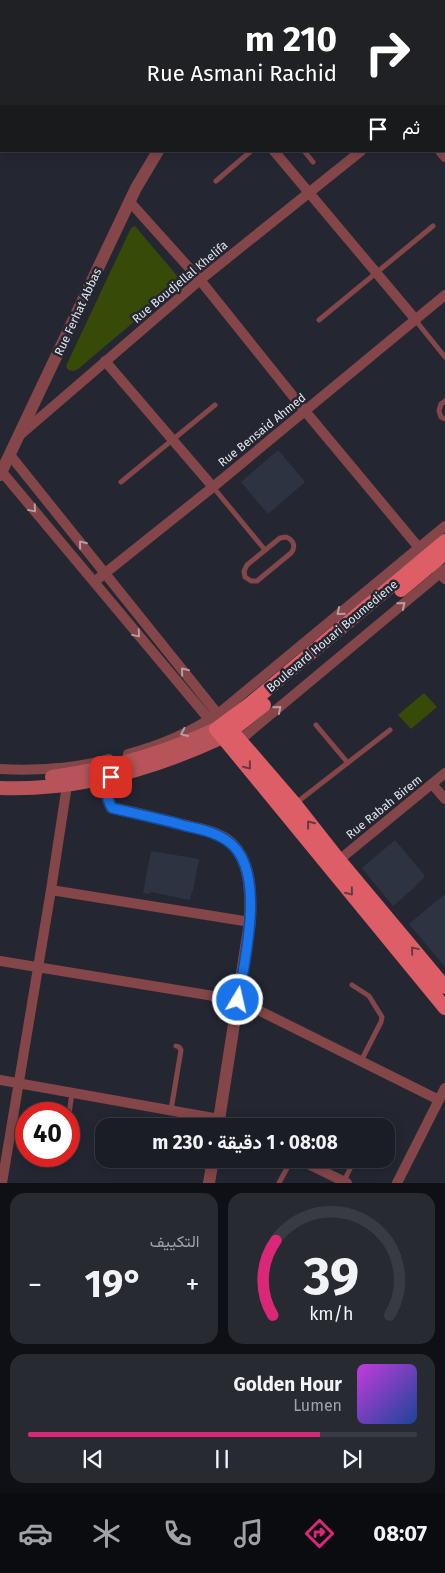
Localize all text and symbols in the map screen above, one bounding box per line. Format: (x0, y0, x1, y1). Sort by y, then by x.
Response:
text: 210 m (245, 18, 337, 60)
icon: right (355, 20, 420, 85)
text: Rue Asmani Rachid (147, 60, 337, 87)
icon: arrive (364, 115, 392, 143)
text: ثم (402, 116, 420, 139)
street label: Rue Boudjellal Khelifa (129, 238, 231, 326)
street label: Rue Ferhat Abbas (52, 266, 105, 358)
street label: Rue Bensaid Ahmed (215, 390, 309, 470)
one-way arrow (27, 503, 35, 512)
one-way arrow (80, 541, 88, 550)
street label: Boulevard Houari Boumediene (264, 577, 400, 695)
one-way arrow (396, 602, 405, 610)
one-way arrow (337, 607, 346, 615)
one-way arrow (131, 628, 140, 637)
one-way arrow (181, 668, 189, 677)
one-way arrow (272, 706, 281, 715)
one-way arrow (180, 726, 189, 737)
pin (90, 756, 132, 798)
one-way arrow (242, 760, 250, 769)
icon: arrive (97, 763, 125, 791)
street label: Rue Rabah Birem (343, 772, 425, 842)
one-way arrow (308, 821, 316, 830)
one-way arrow (345, 886, 353, 895)
one-way arrow (410, 946, 419, 955)
position arrow (211, 973, 263, 1025)
speed limit sign: 40 (15, 1102, 80, 1167)
text: 08:08 · 1 دقيقة · 230 m (152, 1131, 338, 1154)
text: التكييف (150, 1232, 200, 1251)
text: 39 (302, 1245, 359, 1308)
text: 19° (84, 1261, 143, 1307)
text: − (28, 1268, 42, 1301)
text: + (186, 1268, 200, 1301)
text: km/h (309, 1303, 353, 1325)
text: Golden Hour (234, 1373, 342, 1396)
text: Lumen (293, 1396, 342, 1415)
icon: previous (79, 1445, 107, 1473)
icon: pause (208, 1445, 236, 1473)
icon: next (338, 1445, 366, 1473)
icon: car (18, 1516, 53, 1551)
icon: climate (89, 1516, 124, 1551)
icon: phone (160, 1516, 195, 1551)
icon: music (231, 1516, 266, 1551)
icon: directions (302, 1516, 337, 1551)
text: 08:07 (373, 1520, 427, 1547)

